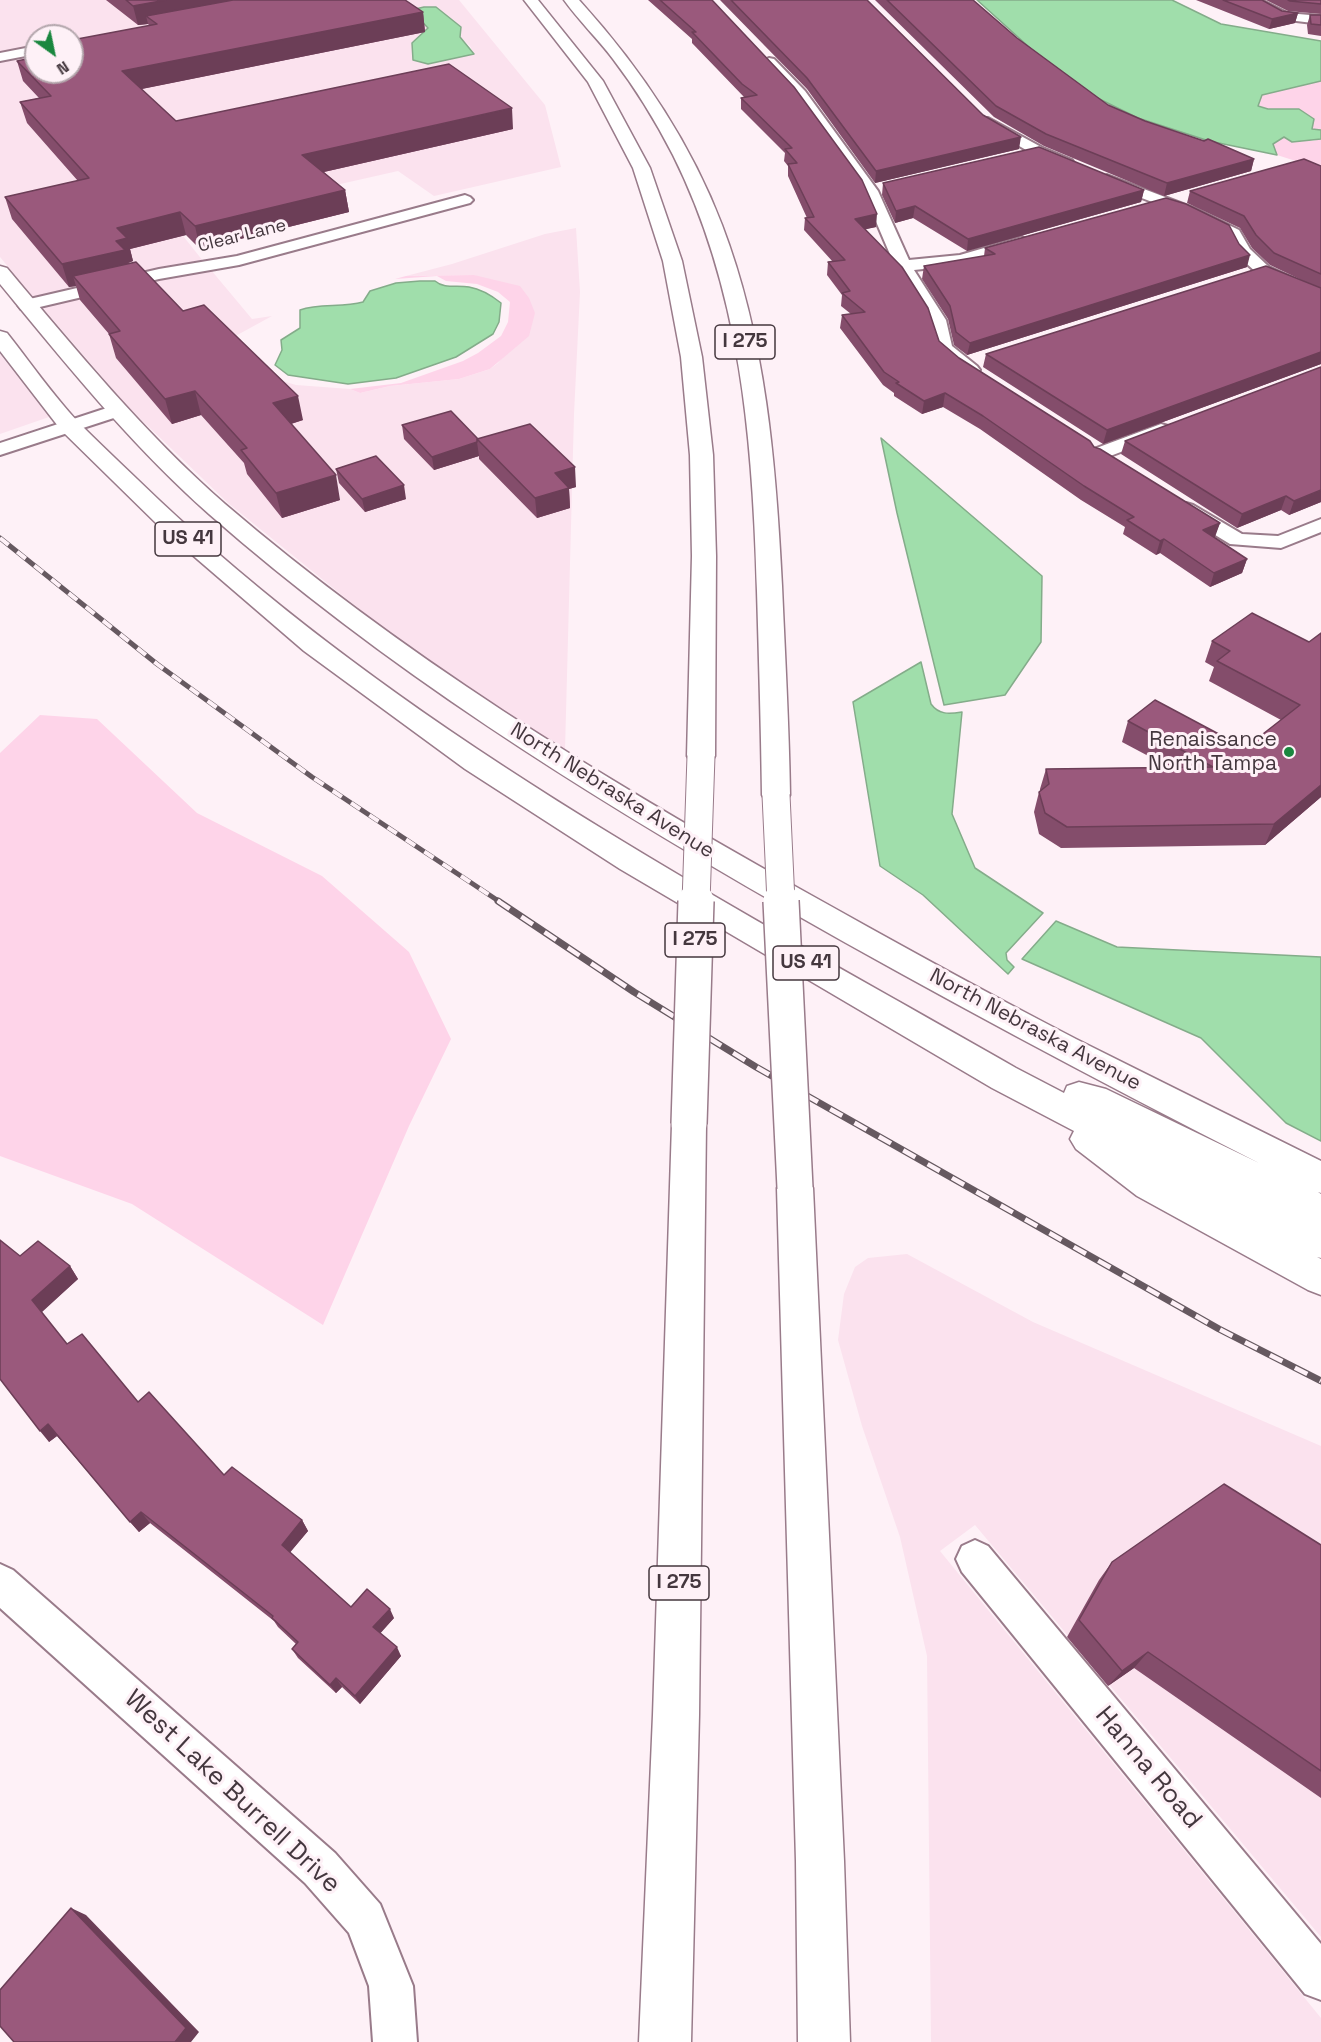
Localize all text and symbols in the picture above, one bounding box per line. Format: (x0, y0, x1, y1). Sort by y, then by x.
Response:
north arrow (24, 24, 84, 84)
text: N (53, 56, 73, 80)
street label: Clear Lane (196, 215, 288, 257)
road number: I 275 (715, 325, 775, 359)
road number: US 41 (155, 522, 221, 556)
street label: North Nebraska Avenue (505, 718, 719, 864)
place label: Renaissance North Tampa (1148, 727, 1277, 777)
marker: Renaissance North Tampa (1282, 745, 1296, 759)
road number: I 275 (665, 923, 725, 957)
road number: US 41 (773, 946, 839, 980)
street label: North Nebraska Avenue (925, 963, 1145, 1097)
road number: I 275 (649, 1566, 709, 1600)
street label: West Lake Burrell Drive (118, 1684, 346, 1900)
street label: Hanna Road (1088, 1701, 1208, 1835)

